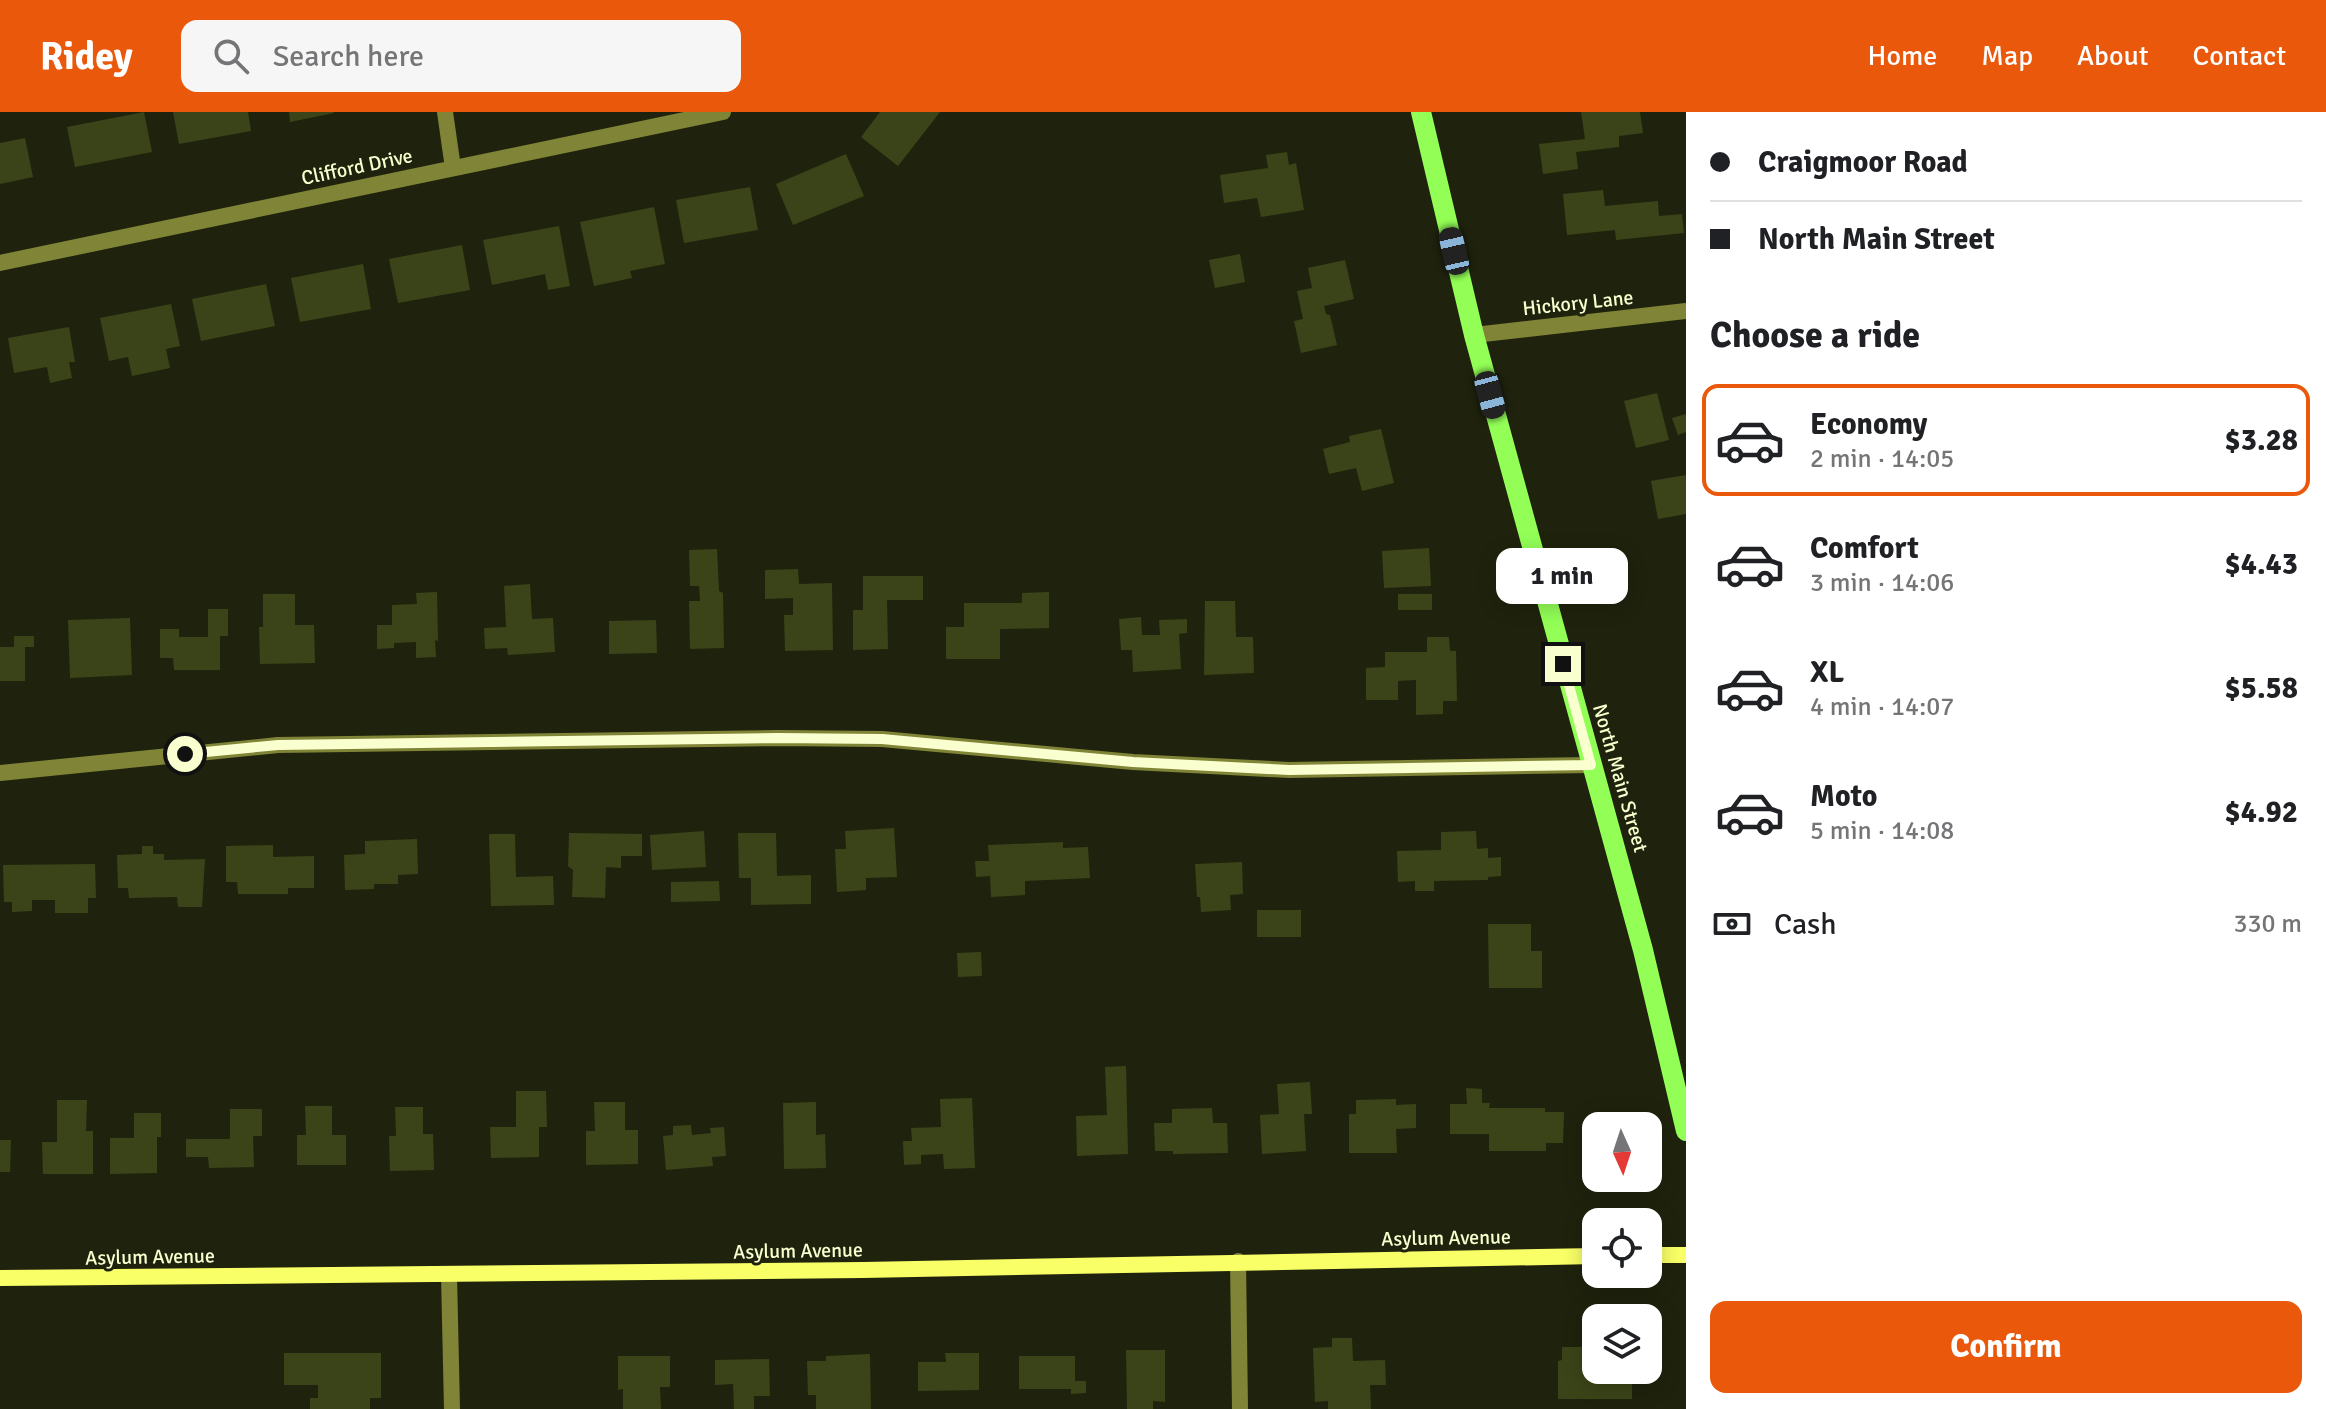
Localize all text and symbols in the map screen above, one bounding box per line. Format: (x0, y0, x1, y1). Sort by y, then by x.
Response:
search box (181, 20, 741, 92)
text: Ridey (40, 33, 133, 80)
icon: search (209, 34, 253, 78)
text: Search here (273, 38, 424, 75)
text: Home (1868, 39, 1937, 73)
text: Map (1981, 39, 2033, 73)
text: About (2077, 39, 2149, 73)
text: Contact (2193, 39, 2286, 73)
street label: Clifford Drive (299, 143, 415, 191)
text: Craigmoor Road (1758, 144, 1968, 181)
text: North Main Street (1758, 221, 1995, 258)
car (1437, 225, 1471, 277)
street label: Hickory Lane (1521, 285, 1635, 321)
text: Choose a ride (1710, 313, 1920, 358)
car (1472, 369, 1508, 421)
icon: car (1714, 404, 1786, 476)
text: Economy (1810, 406, 1927, 443)
text: $3.28 (2225, 422, 2298, 459)
text: 2 min · 14:05 (1810, 443, 1954, 475)
icon: car (1714, 528, 1786, 600)
text: Comfort (1810, 530, 1919, 567)
text: $4.43 (2225, 546, 2298, 583)
callout: 1 min (1497, 548, 1629, 604)
text: 1 min (1531, 560, 1593, 592)
text: 3 min · 14:06 (1810, 567, 1954, 599)
route end (1545, 646, 1581, 682)
icon: car (1714, 652, 1786, 724)
text: XL (1810, 654, 1844, 691)
text: $5.58 (2225, 670, 2298, 707)
text: 4 min · 14:07 (1810, 691, 1954, 723)
street label: North Main Street (1587, 701, 1653, 855)
route start (167, 736, 203, 772)
icon: car (1714, 776, 1786, 848)
text: Moto (1810, 778, 1877, 815)
text: $4.92 (2225, 794, 2298, 831)
text: 5 min · 14:08 (1810, 815, 1954, 847)
icon: cash (1710, 902, 1754, 946)
text: Cash (1774, 906, 1837, 943)
text: 330 m (2233, 908, 2302, 940)
north arrow (1582, 1112, 1662, 1192)
map controls (1582, 1112, 1662, 1384)
button: locate (1582, 1208, 1662, 1288)
street label: Asylum Avenue (1381, 1224, 1511, 1252)
street label: Asylum Avenue (733, 1237, 863, 1265)
street label: Asylum Avenue (85, 1243, 215, 1271)
button: Confirm (1710, 1301, 2302, 1393)
button: layers (1582, 1304, 1662, 1384)

